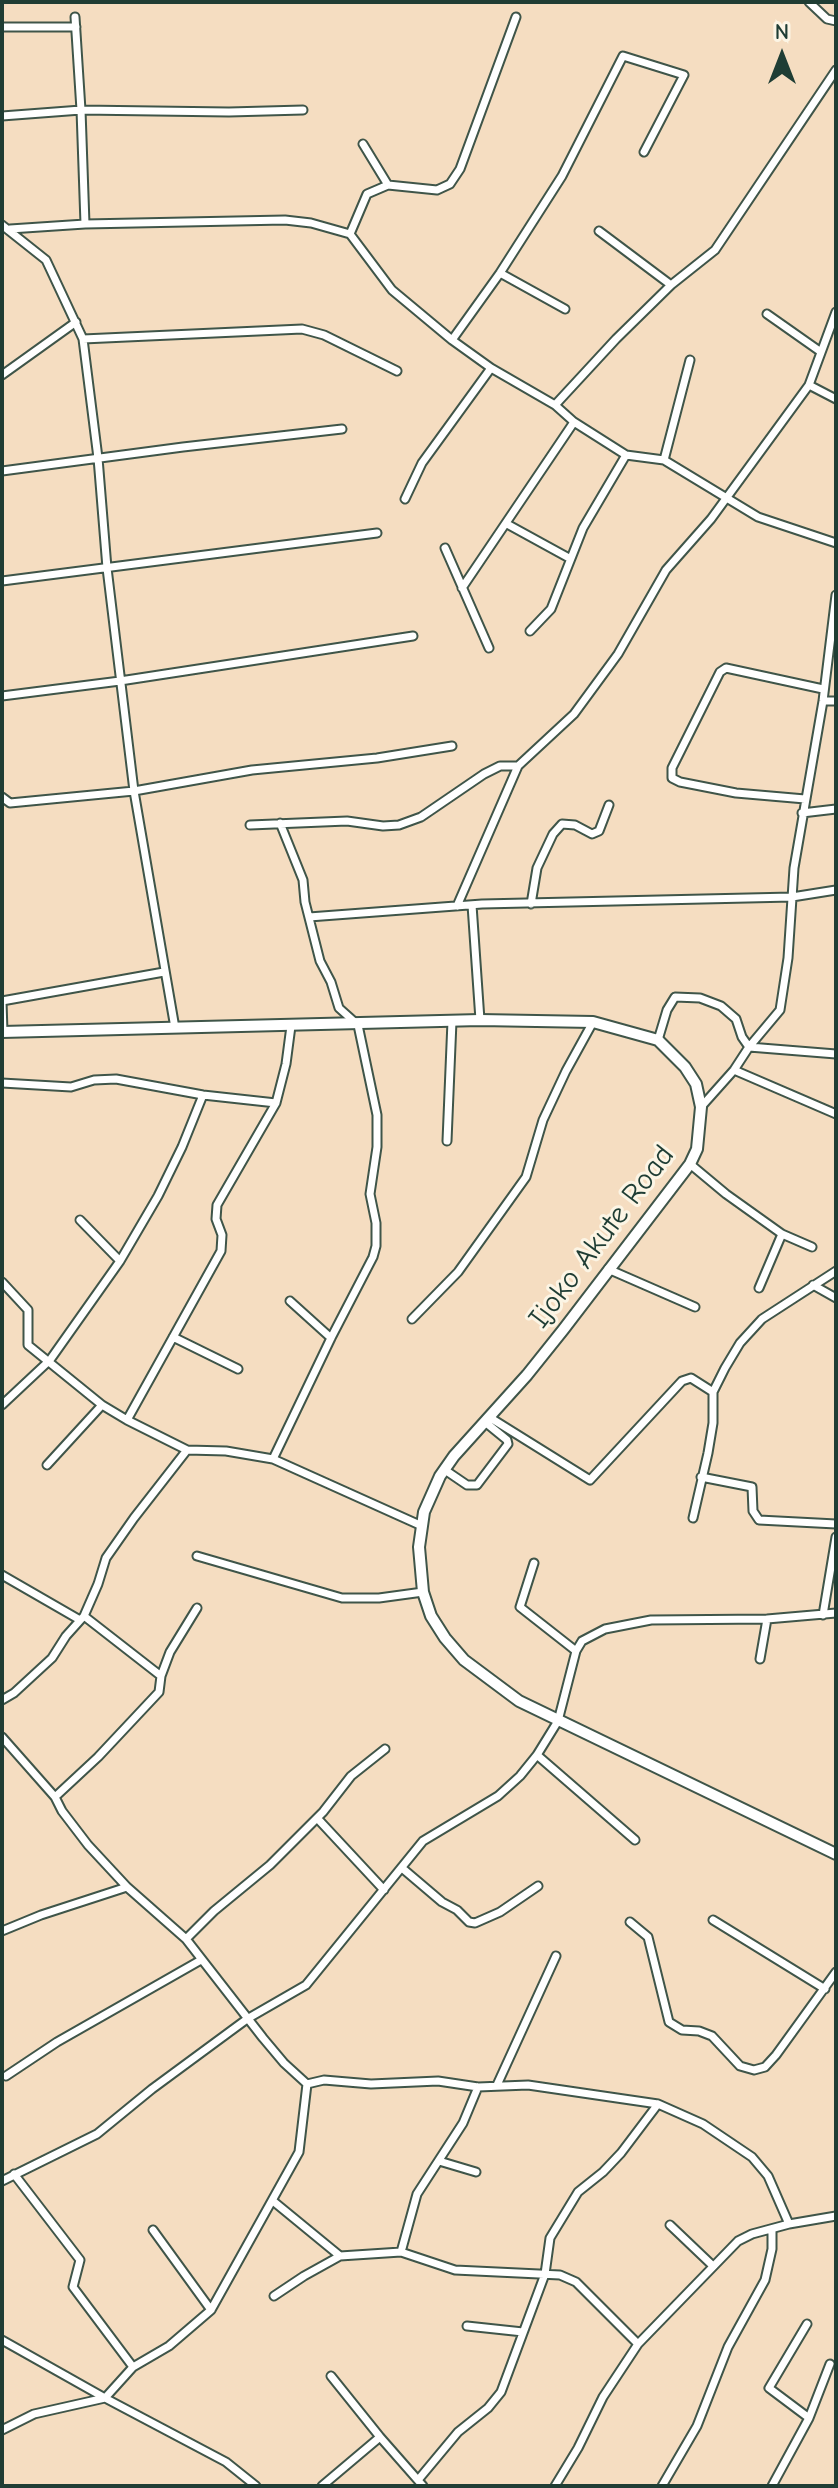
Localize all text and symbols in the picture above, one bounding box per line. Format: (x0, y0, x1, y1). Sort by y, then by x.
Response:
north arrow (742, 16, 822, 96)
text: N (775, 19, 789, 45)
street label: Ijoko Akute Road (522, 1139, 682, 1335)

